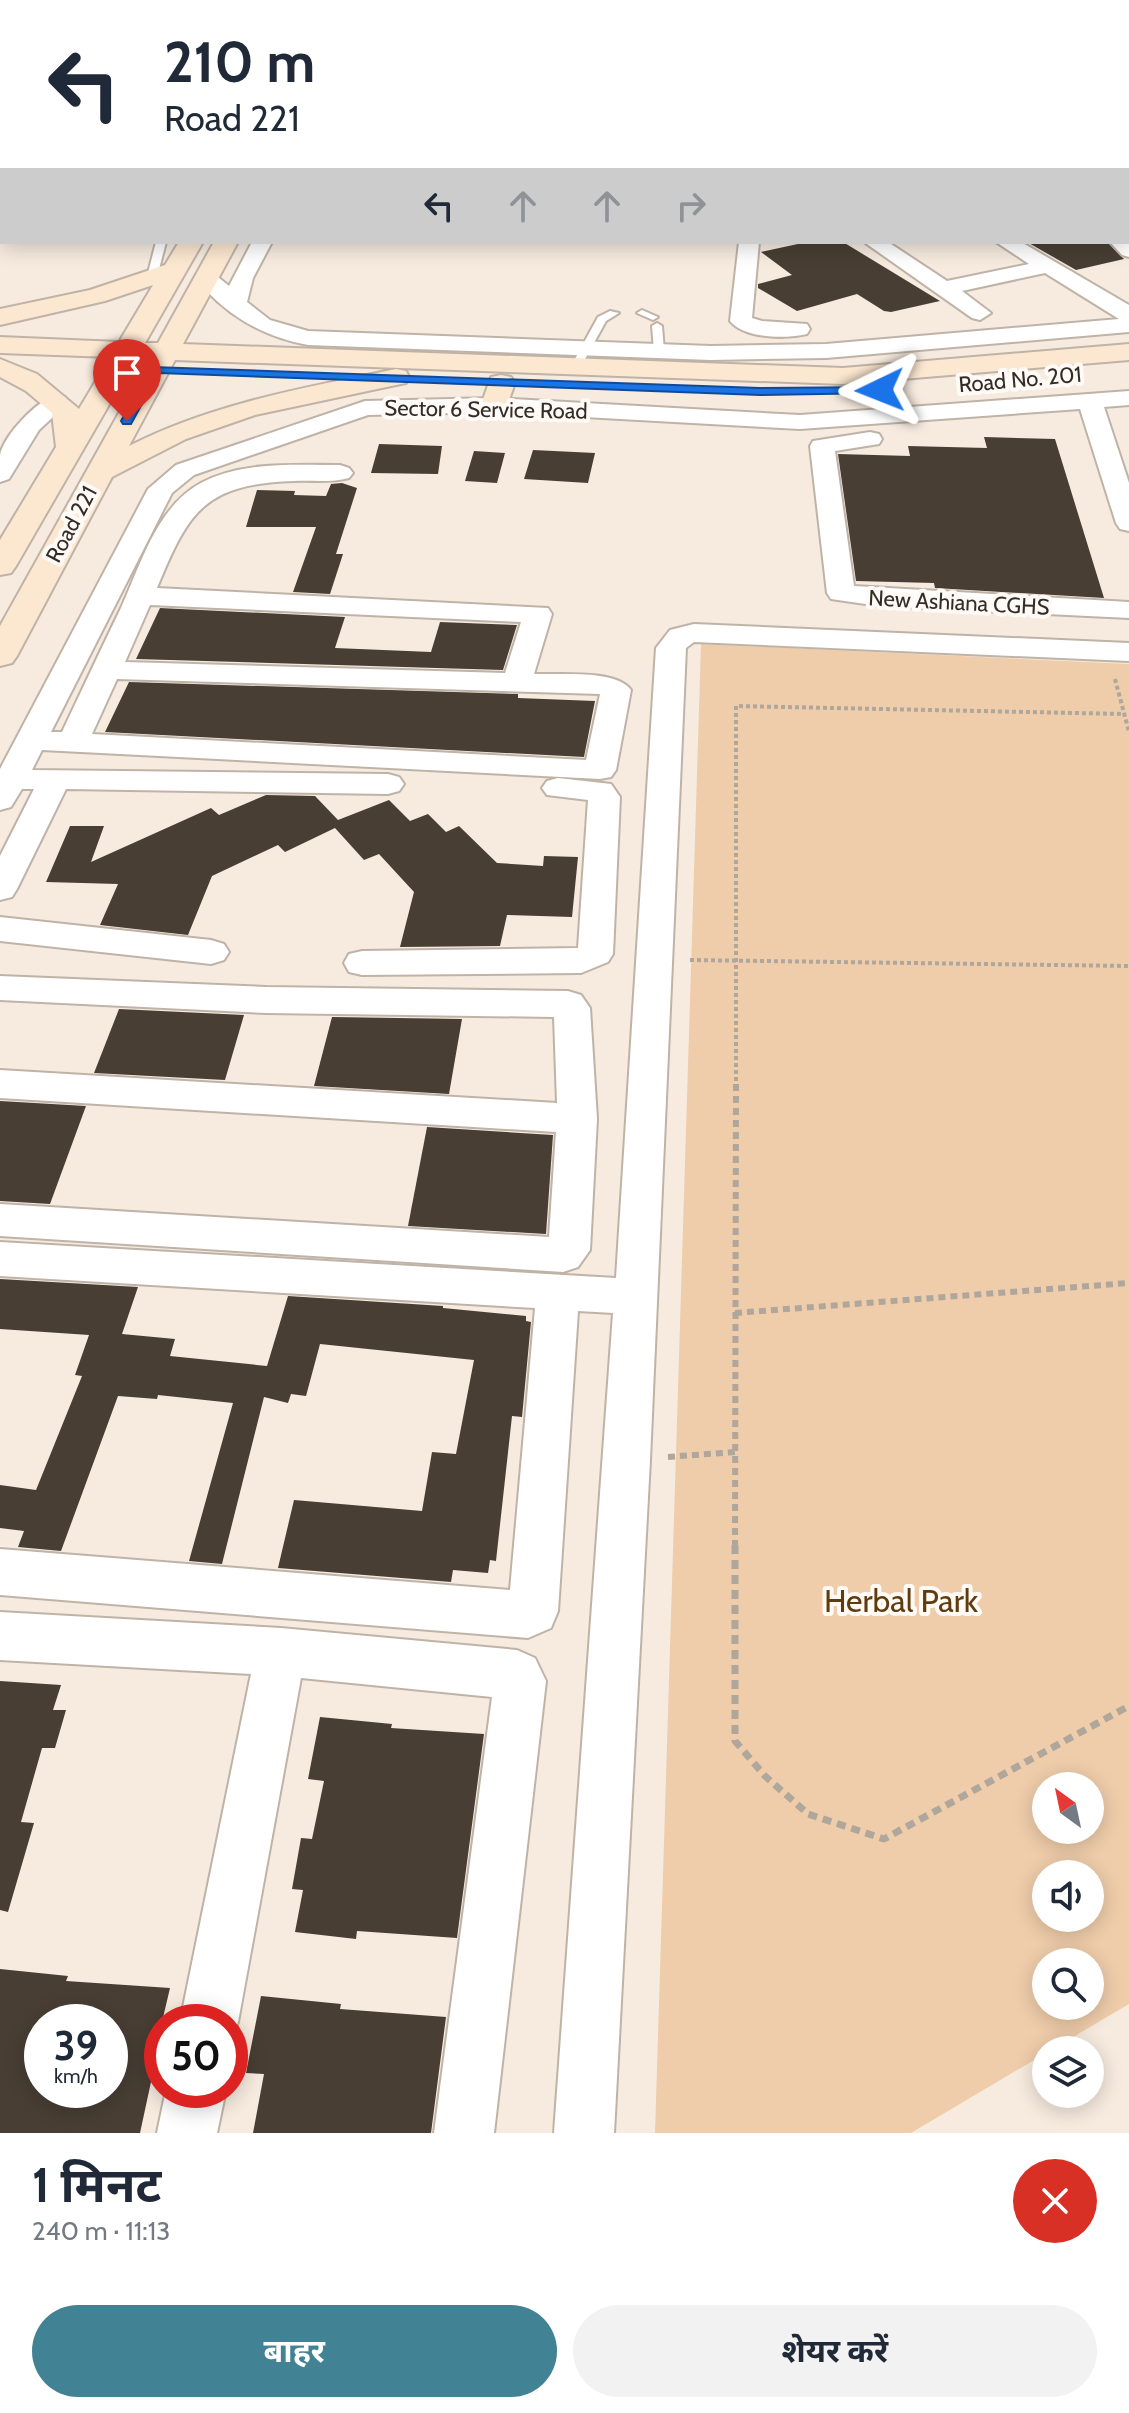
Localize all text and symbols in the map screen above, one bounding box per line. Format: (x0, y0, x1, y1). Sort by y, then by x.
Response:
text: 210 m (164, 28, 315, 96)
icon: left (32, 32, 136, 136)
text: Road 221 (164, 96, 300, 140)
icon: left (417, 184, 461, 228)
icon: ahead (501, 184, 545, 228)
icon: ahead (585, 184, 629, 228)
icon: right (669, 184, 713, 228)
pin (93, 339, 161, 421)
position arrow (838, 348, 922, 432)
icon: arrive (105, 351, 149, 395)
street label: Road No. 201 (957, 361, 1083, 398)
street label: Sector 6 Service Road (384, 394, 588, 425)
street label: Road 221 (40, 481, 103, 567)
street label: New Ashiana CGHS (868, 584, 1050, 621)
park label: Herbal Park (824, 1581, 979, 1620)
north arrow (1032, 1772, 1104, 1844)
map controls (1032, 1772, 1104, 2108)
button: sound (1032, 1860, 1104, 1932)
button: search (1032, 1948, 1104, 2020)
speed limit sign: 50 (144, 2004, 248, 2108)
text: 39 (54, 2021, 98, 2070)
button: layers (1032, 2036, 1104, 2108)
text: km/h (54, 2064, 98, 2088)
text: 1 मिनट (32, 2156, 161, 2214)
button: close (1013, 2159, 1097, 2243)
text: 240 m · 11:13 (32, 2215, 170, 2247)
button: बाहर (32, 2305, 557, 2397)
button: शेयर करें (573, 2305, 1097, 2397)

